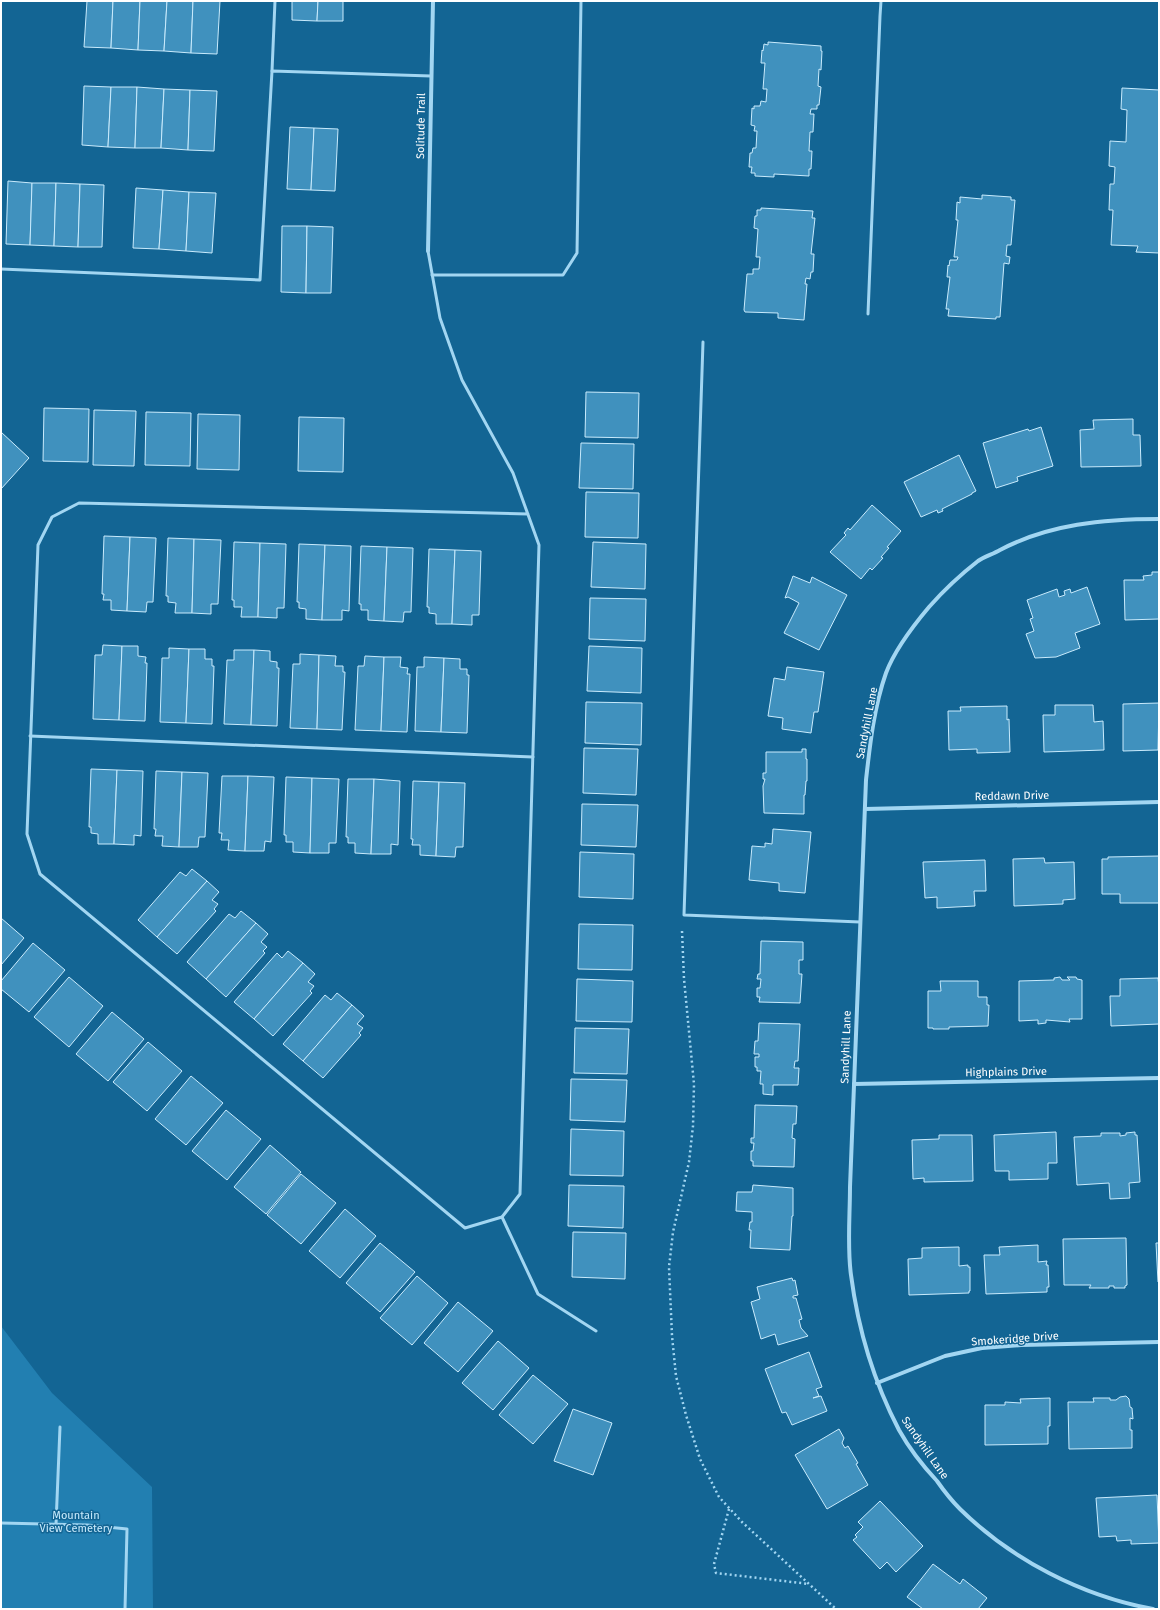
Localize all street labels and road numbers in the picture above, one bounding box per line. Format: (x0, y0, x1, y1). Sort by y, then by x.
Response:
street label: Solitude Trail (414, 93, 428, 159)
street label: Sandyhill Lane (854, 686, 880, 760)
street label: Reddawn Drive (975, 789, 1049, 803)
street label: Sandyhill Lane (838, 1010, 854, 1084)
street label: Highplains Drive (965, 1065, 1047, 1079)
street label: Smokeridge Drive (971, 1329, 1059, 1349)
street label: Sandyhill Lane (899, 1414, 951, 1482)

